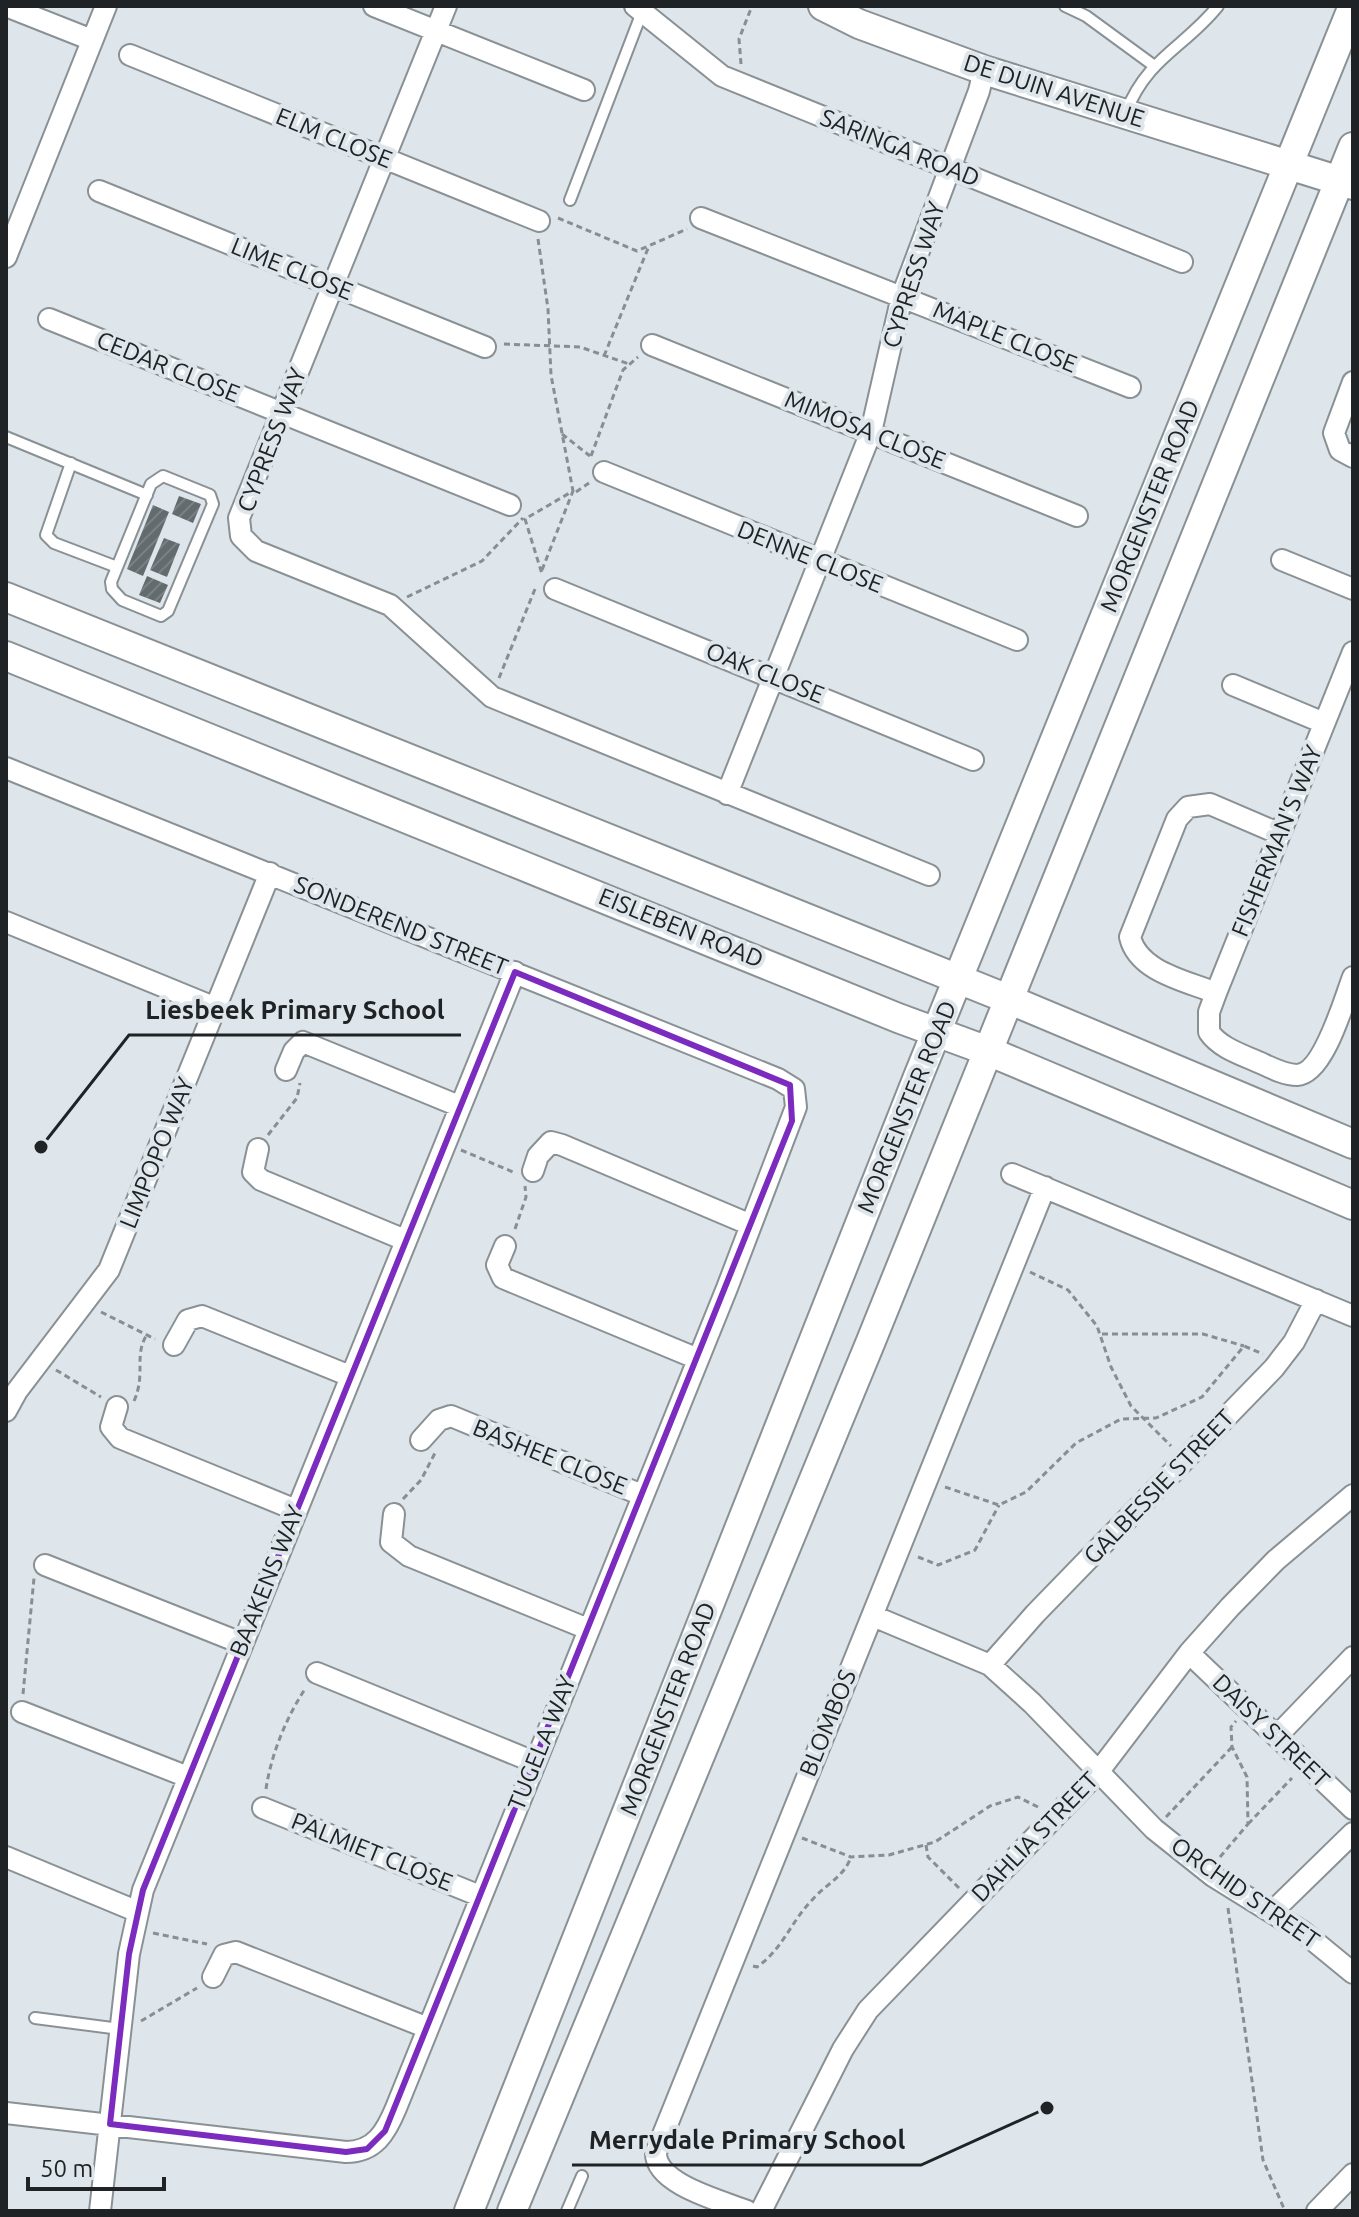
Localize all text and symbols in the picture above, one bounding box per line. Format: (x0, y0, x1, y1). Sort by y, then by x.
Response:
street label: DE DUIN AVENUE (961, 49, 1148, 132)
street label: ELM CLOSE (272, 102, 396, 173)
street label: SARINGA ROAD (817, 103, 984, 192)
street label: CYPRESS WAY (877, 198, 950, 351)
street label: LIME CLOSE (227, 232, 357, 305)
street label: MAPLE CLOSE (929, 295, 1081, 378)
street label: CEDAR CLOSE (93, 326, 244, 407)
street label: CYPRESS WAY (232, 364, 311, 516)
street label: MIMOSA CLOSE (781, 385, 950, 474)
street label: MORGENSTER ROAD (1095, 396, 1204, 616)
street label: DENNE CLOSE (734, 515, 887, 598)
street label: OAK CLOSE (702, 637, 828, 708)
street label: FISHERMAN'S WAY (1226, 741, 1327, 940)
street label: SONDEREND STREET (290, 870, 512, 981)
street label: EISLEBEN ROAD (595, 882, 767, 973)
callout: Liesbeek Primary School (129, 985, 461, 1035)
text: Liesbeek Primary School (145, 995, 445, 1024)
street label: MORGENSTER ROAD (852, 997, 961, 1217)
street label: LIMPOPO WAY (114, 1073, 199, 1232)
street label: GALBESSIE STREET (1078, 1404, 1239, 1569)
street label: BASHEE CLOSE (469, 1413, 631, 1500)
street label: BAAKENS WAY (224, 1501, 309, 1660)
street label: MORGENSTER ROAD (614, 1598, 721, 1819)
street label: BLOMBOS (794, 1666, 861, 1780)
street label: DAISY STREET (1207, 1668, 1335, 1793)
street label: TUGELA WAY (502, 1671, 581, 1814)
street label: DAHLIA STREET (966, 1766, 1103, 1907)
street label: PALMIET CLOSE (288, 1807, 457, 1896)
street label: ORCHID STREET (1166, 1831, 1325, 1954)
callout: Merrydale Primary School (572, 2115, 921, 2165)
text: Merrydale Primary School (589, 2125, 905, 2154)
scale bar (28, 2141, 164, 2191)
text: 50 m (40, 2155, 93, 2182)

